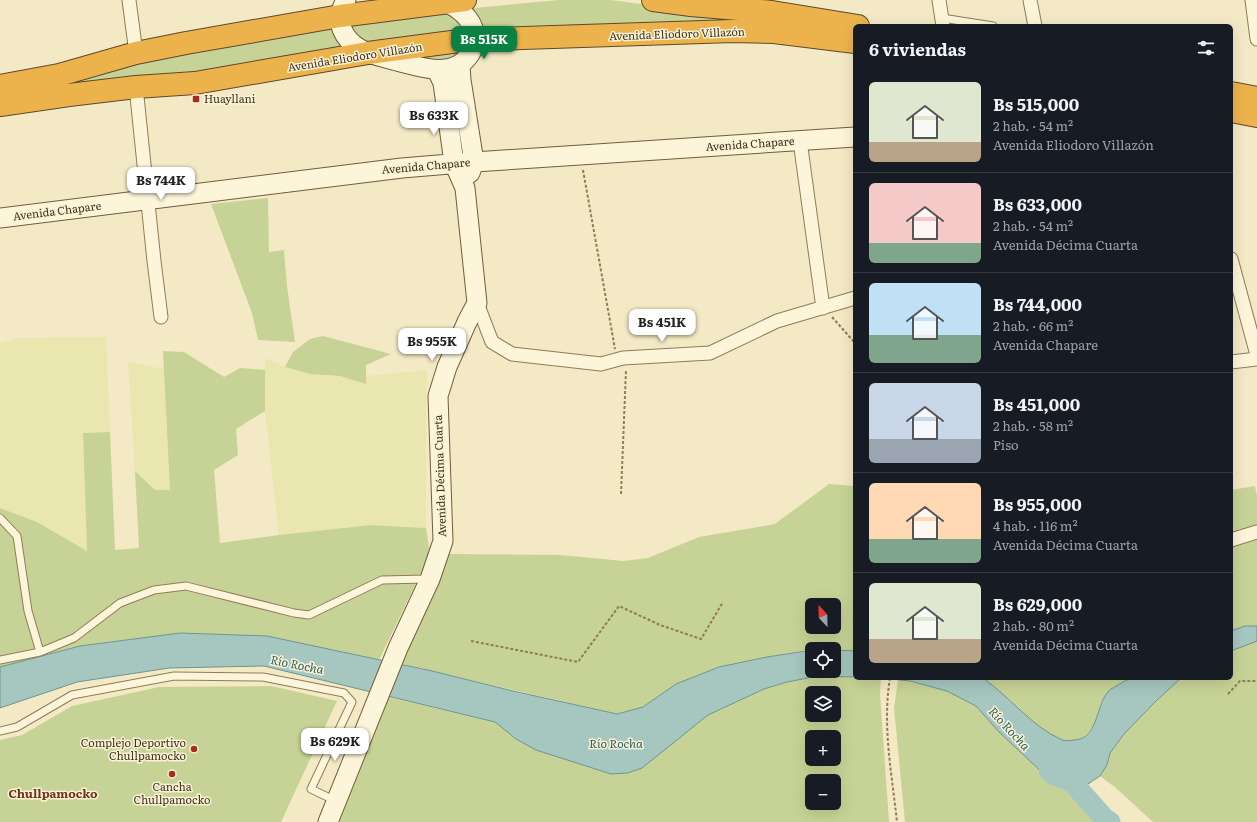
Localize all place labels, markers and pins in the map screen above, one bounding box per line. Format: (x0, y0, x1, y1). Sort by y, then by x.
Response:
pin: Bs 515K (447, 26, 521, 60)
place label: Huayllani (204, 90, 256, 106)
marker: Huayllani (191, 94, 201, 104)
pin: Bs 633K (397, 102, 471, 136)
pin: Bs 744K (124, 167, 198, 201)
pin: Bs 451K (625, 309, 699, 343)
pin: Bs 955K (395, 328, 469, 362)
pin: Bs 629K (298, 728, 372, 762)
place label: Complejo Deportivo Chullpamocko (81, 734, 186, 763)
marker: Complejo Deportivo Chullpamocko (189, 744, 199, 754)
marker: Cancha Chullpamocko (167, 769, 177, 779)
place label: Cancha Chullpamocko (134, 778, 210, 807)

